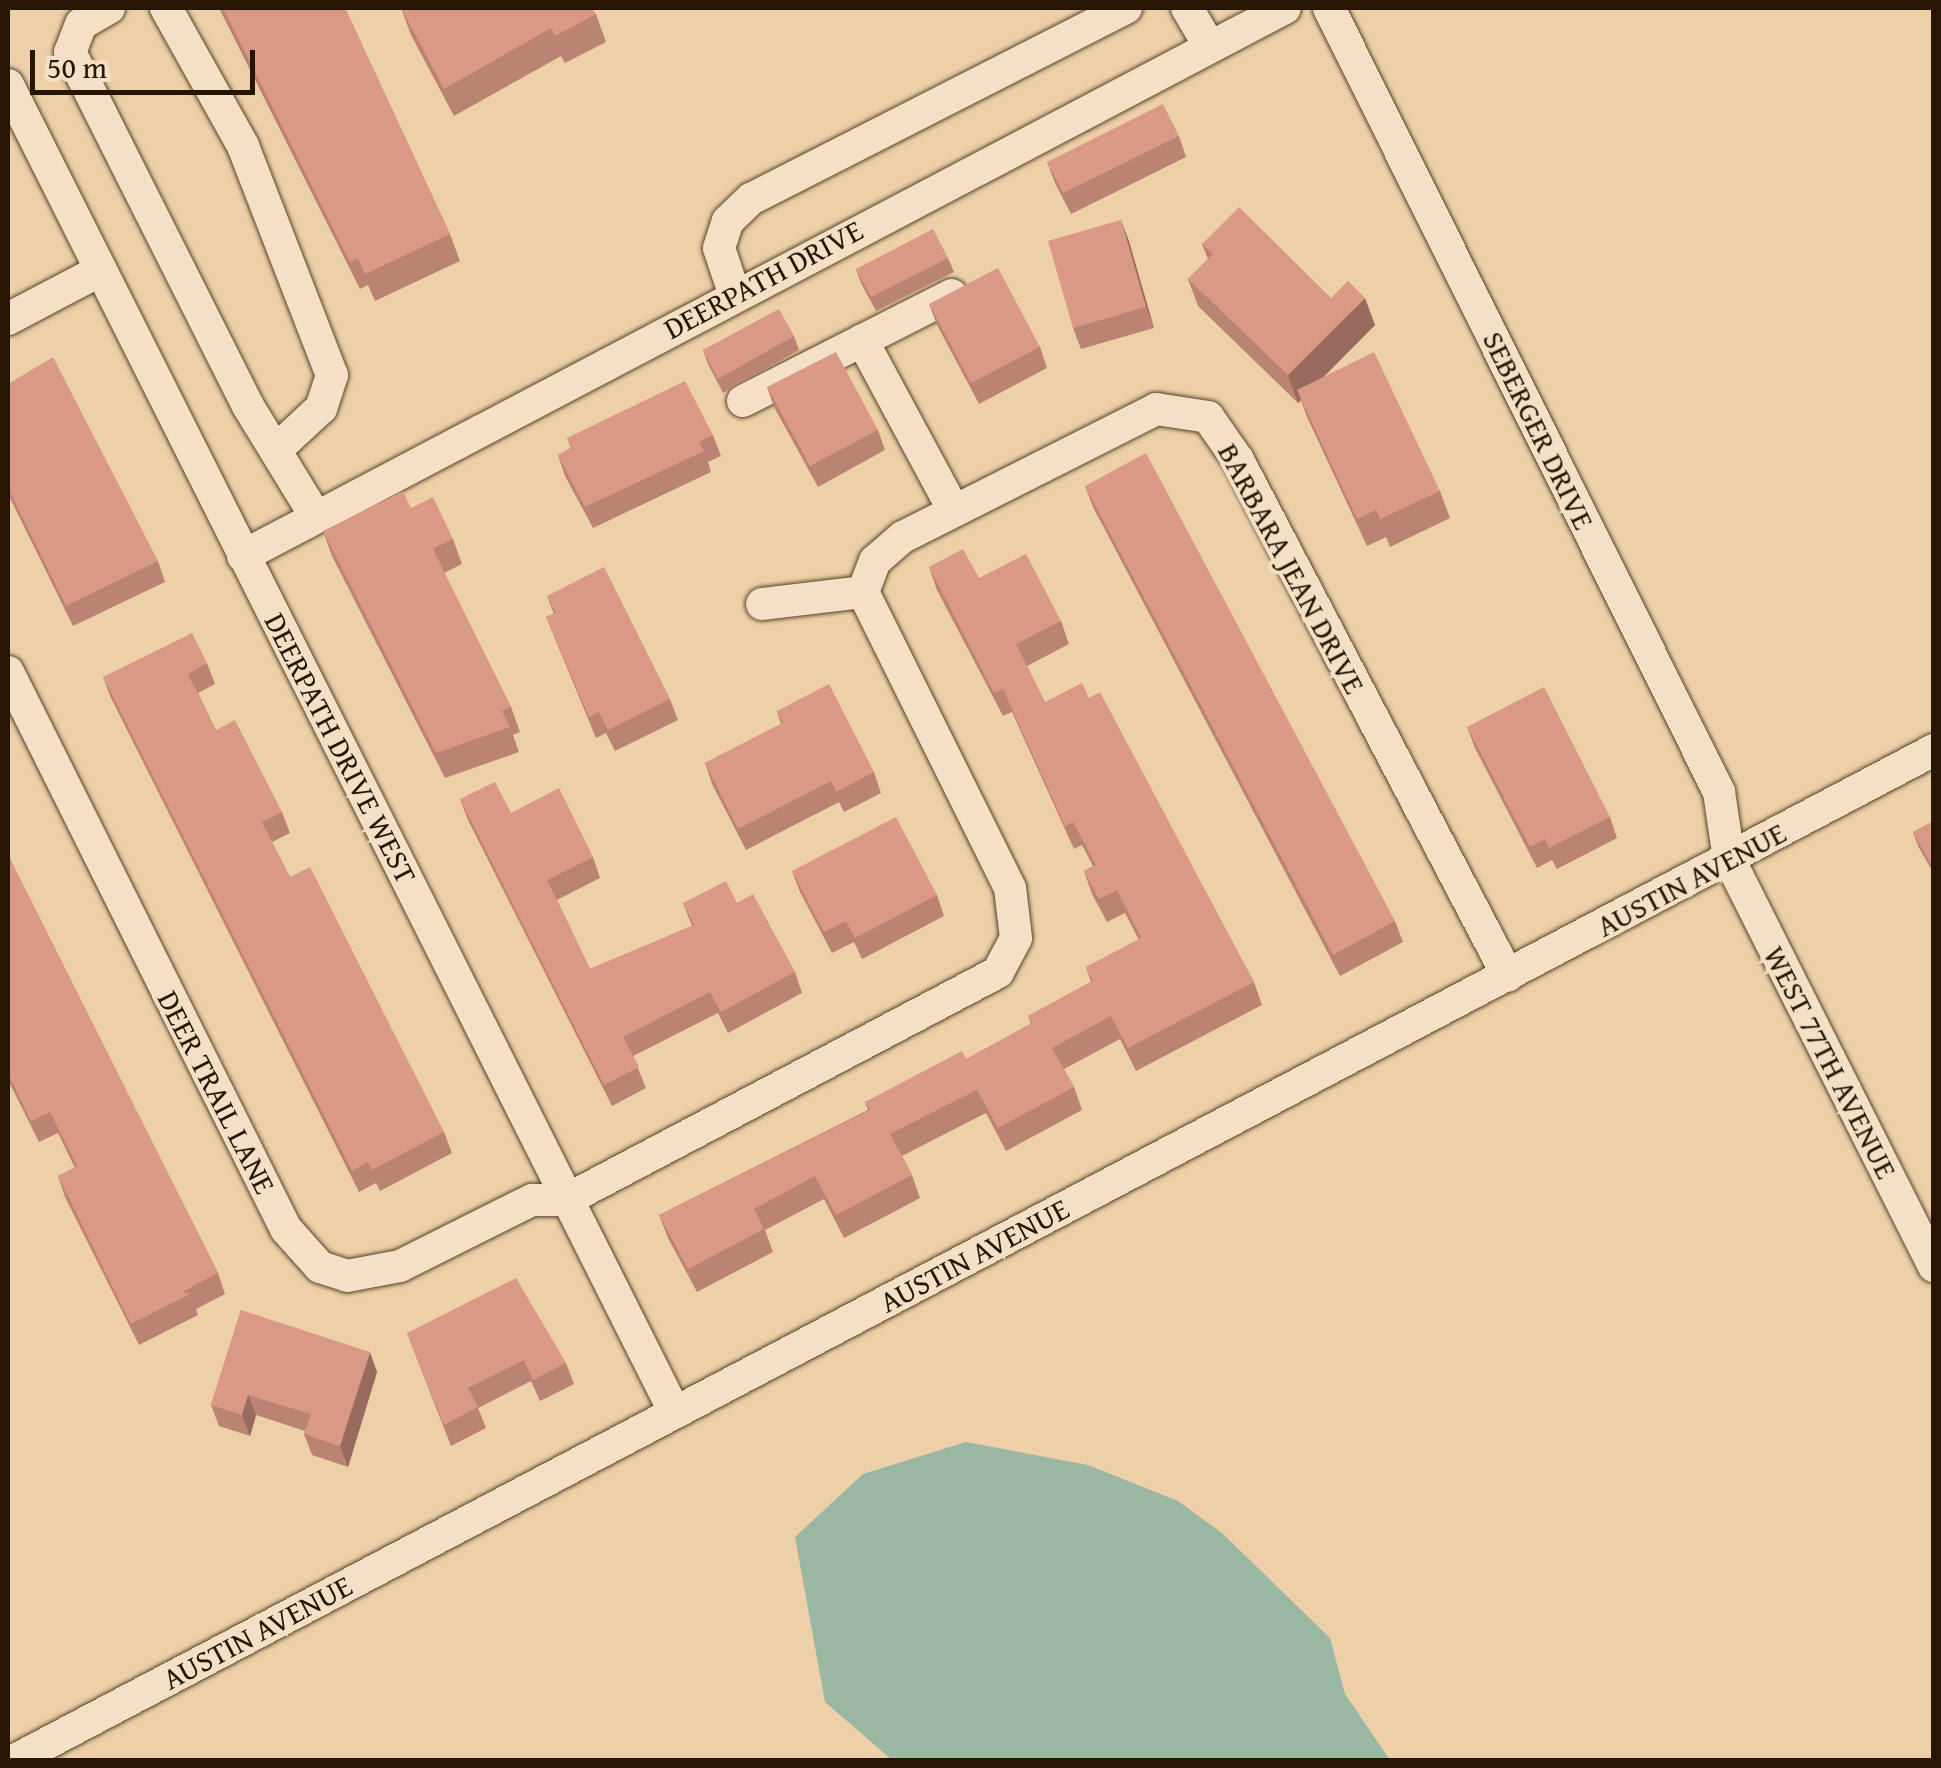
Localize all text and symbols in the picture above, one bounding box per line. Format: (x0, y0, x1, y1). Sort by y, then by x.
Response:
scale bar (35, 30, 260, 92)
text: 50 m (47, 45, 107, 89)
street label: DEERPATH DRIVE (658, 212, 868, 346)
street label: SEBERGER DRIVE (1476, 325, 1602, 535)
street label: BARBARA JEAN DRIVE (1211, 437, 1373, 699)
street label: DEERPATH DRIVE WEST (257, 607, 425, 889)
street label: AUSTIN AVENUE (1590, 814, 1792, 944)
street label: WEST 77TH AVENUE (1757, 940, 1905, 1184)
street label: DEER TRAIL LANE (150, 985, 284, 1199)
street label: AUSTIN AVENUE (873, 1190, 1075, 1320)
street label: AUSTIN AVENUE (156, 1567, 358, 1697)

